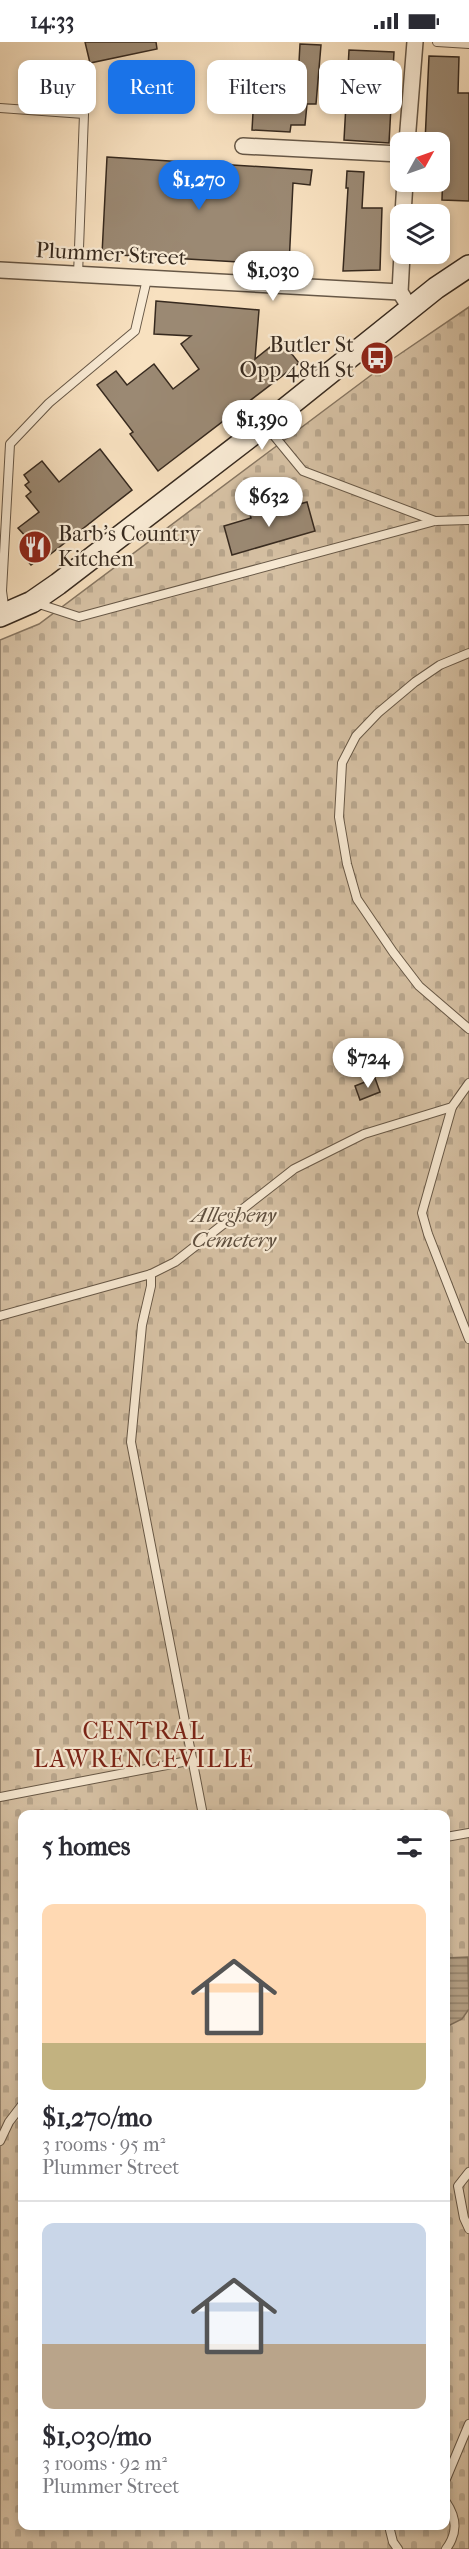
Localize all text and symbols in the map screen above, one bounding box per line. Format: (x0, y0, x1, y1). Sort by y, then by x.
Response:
text: 14:33 (30, 8, 74, 34)
chip: Buy (18, 60, 96, 114)
chip: Rent (108, 60, 195, 114)
chip: Filters (207, 60, 307, 114)
chip: New (319, 60, 402, 114)
north arrow (390, 132, 450, 192)
map controls (390, 132, 450, 264)
pin: $1,270 (150, 160, 248, 211)
text: $1,270 (172, 168, 226, 191)
button: layers (390, 204, 450, 264)
street label: Plummer Street (35, 237, 187, 271)
pin: $1,030 (224, 251, 322, 302)
text: $1,030 (247, 259, 299, 282)
place label: Butler St Opp 48th St (240, 332, 354, 383)
bus stop icon: Butler St Opp 48th St (359, 340, 395, 376)
pin: $1,390 (213, 400, 311, 451)
text: $1,390 (236, 408, 288, 431)
pin: $632 (233, 477, 305, 528)
text: $632 (249, 485, 289, 508)
place label: Barb's Country Kitchen (58, 521, 202, 572)
restaurant icon: Barb's Country Kitchen (17, 529, 53, 565)
pin: $724 (332, 1038, 404, 1089)
text: $724 (347, 1046, 389, 1069)
park label: Allegheny Cemetery (189, 1202, 277, 1253)
district label: CENTRAL LAWRENCEVILLE (33, 1717, 255, 1773)
icon: filters (393, 1830, 426, 1863)
text: 5 homes (42, 1831, 130, 1862)
icon: home (180, 1943, 288, 2051)
text: $1,270/mo (42, 2102, 152, 2133)
text: 3 rooms · 95 m² (42, 2133, 165, 2156)
text: Plummer Street (42, 2156, 179, 2179)
icon: home (180, 2262, 288, 2370)
text: $1,030/mo (42, 2421, 151, 2452)
text: 3 rooms · 92 m² (42, 2452, 167, 2475)
text: Plummer Street (42, 2475, 179, 2498)

